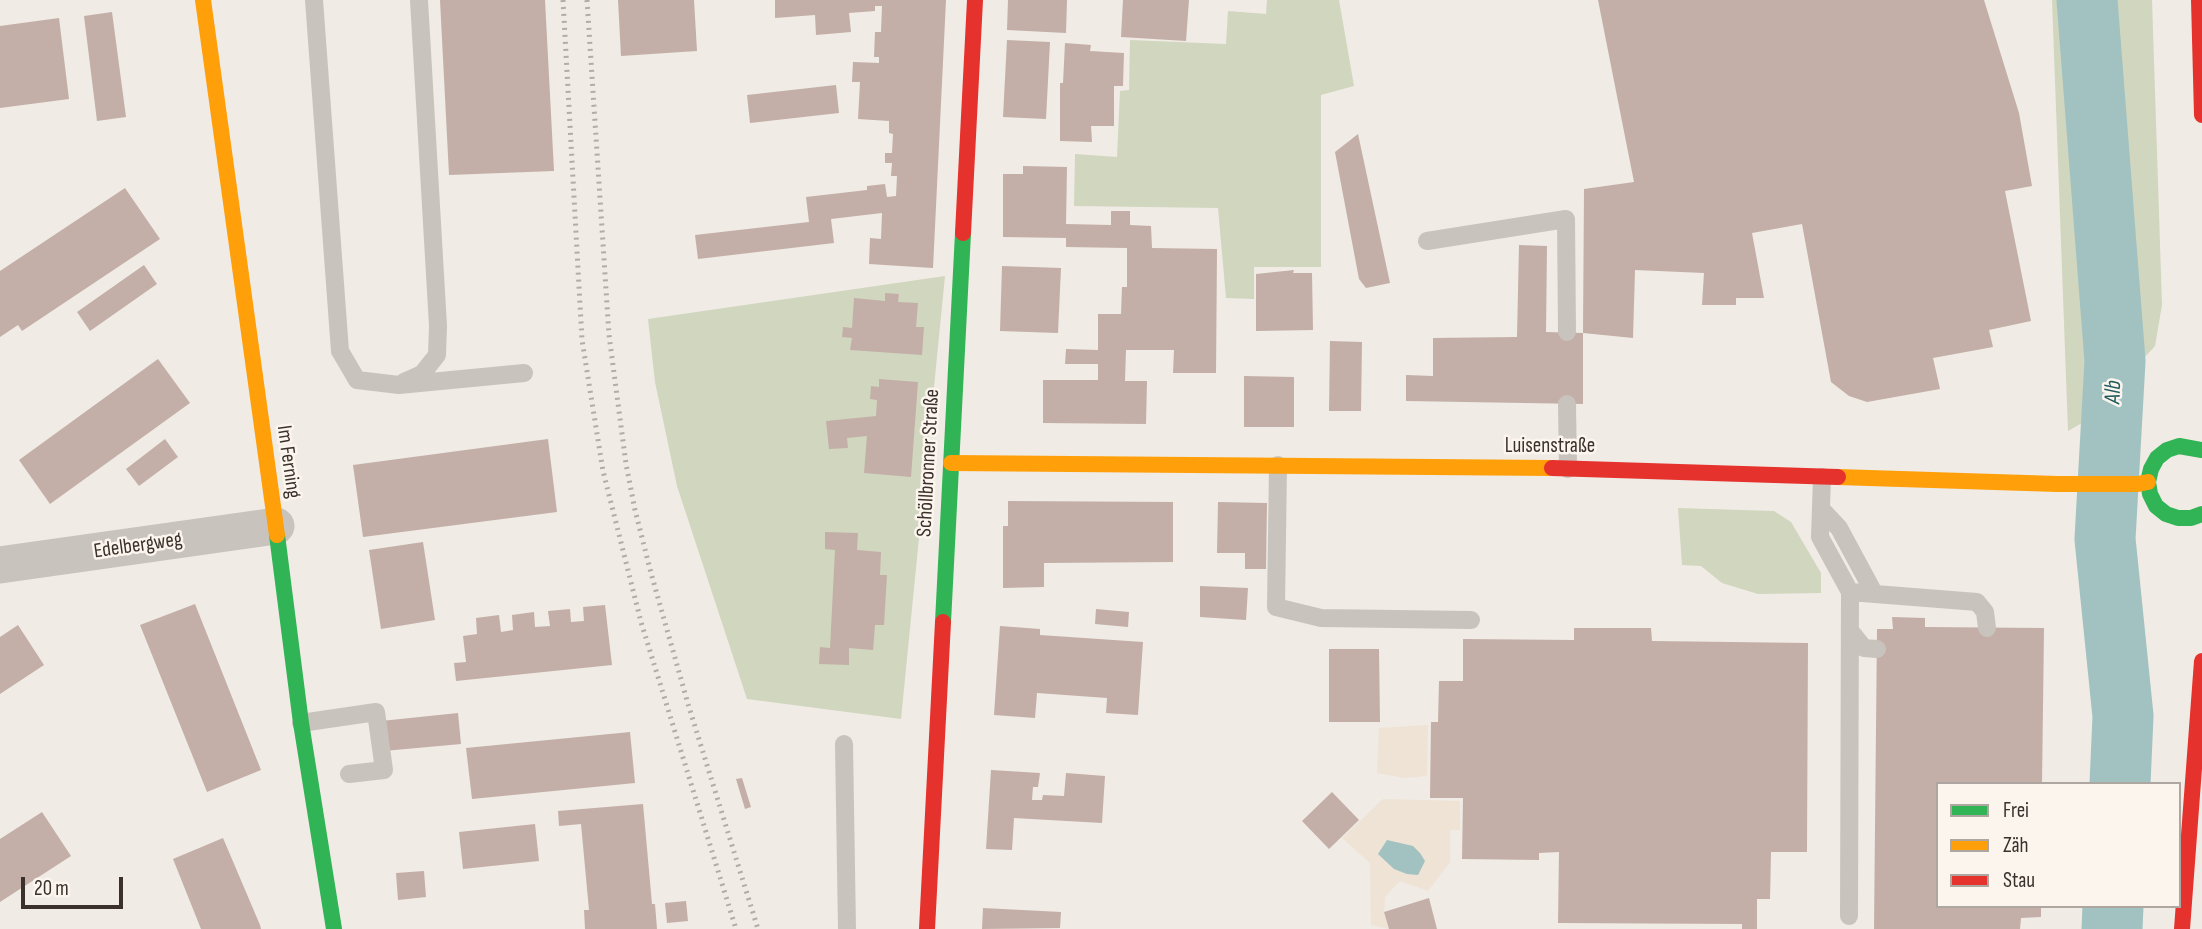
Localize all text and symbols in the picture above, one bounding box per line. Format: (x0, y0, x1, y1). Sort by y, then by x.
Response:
water label: Alb (2100, 380, 2128, 404)
street label: Schöllbronner Straße (913, 388, 945, 538)
street label: Im Ferning (270, 424, 306, 500)
street label: Luisenstraße (1505, 434, 1595, 460)
street label: Edelbergweg (92, 527, 184, 565)
legend (1936, 782, 2181, 908)
text: Frei (2003, 798, 2029, 823)
text: Zäh (2003, 833, 2029, 858)
scale bar (24, 862, 126, 906)
text: Stau (2003, 868, 2035, 893)
text: 20 m (34, 876, 69, 901)

